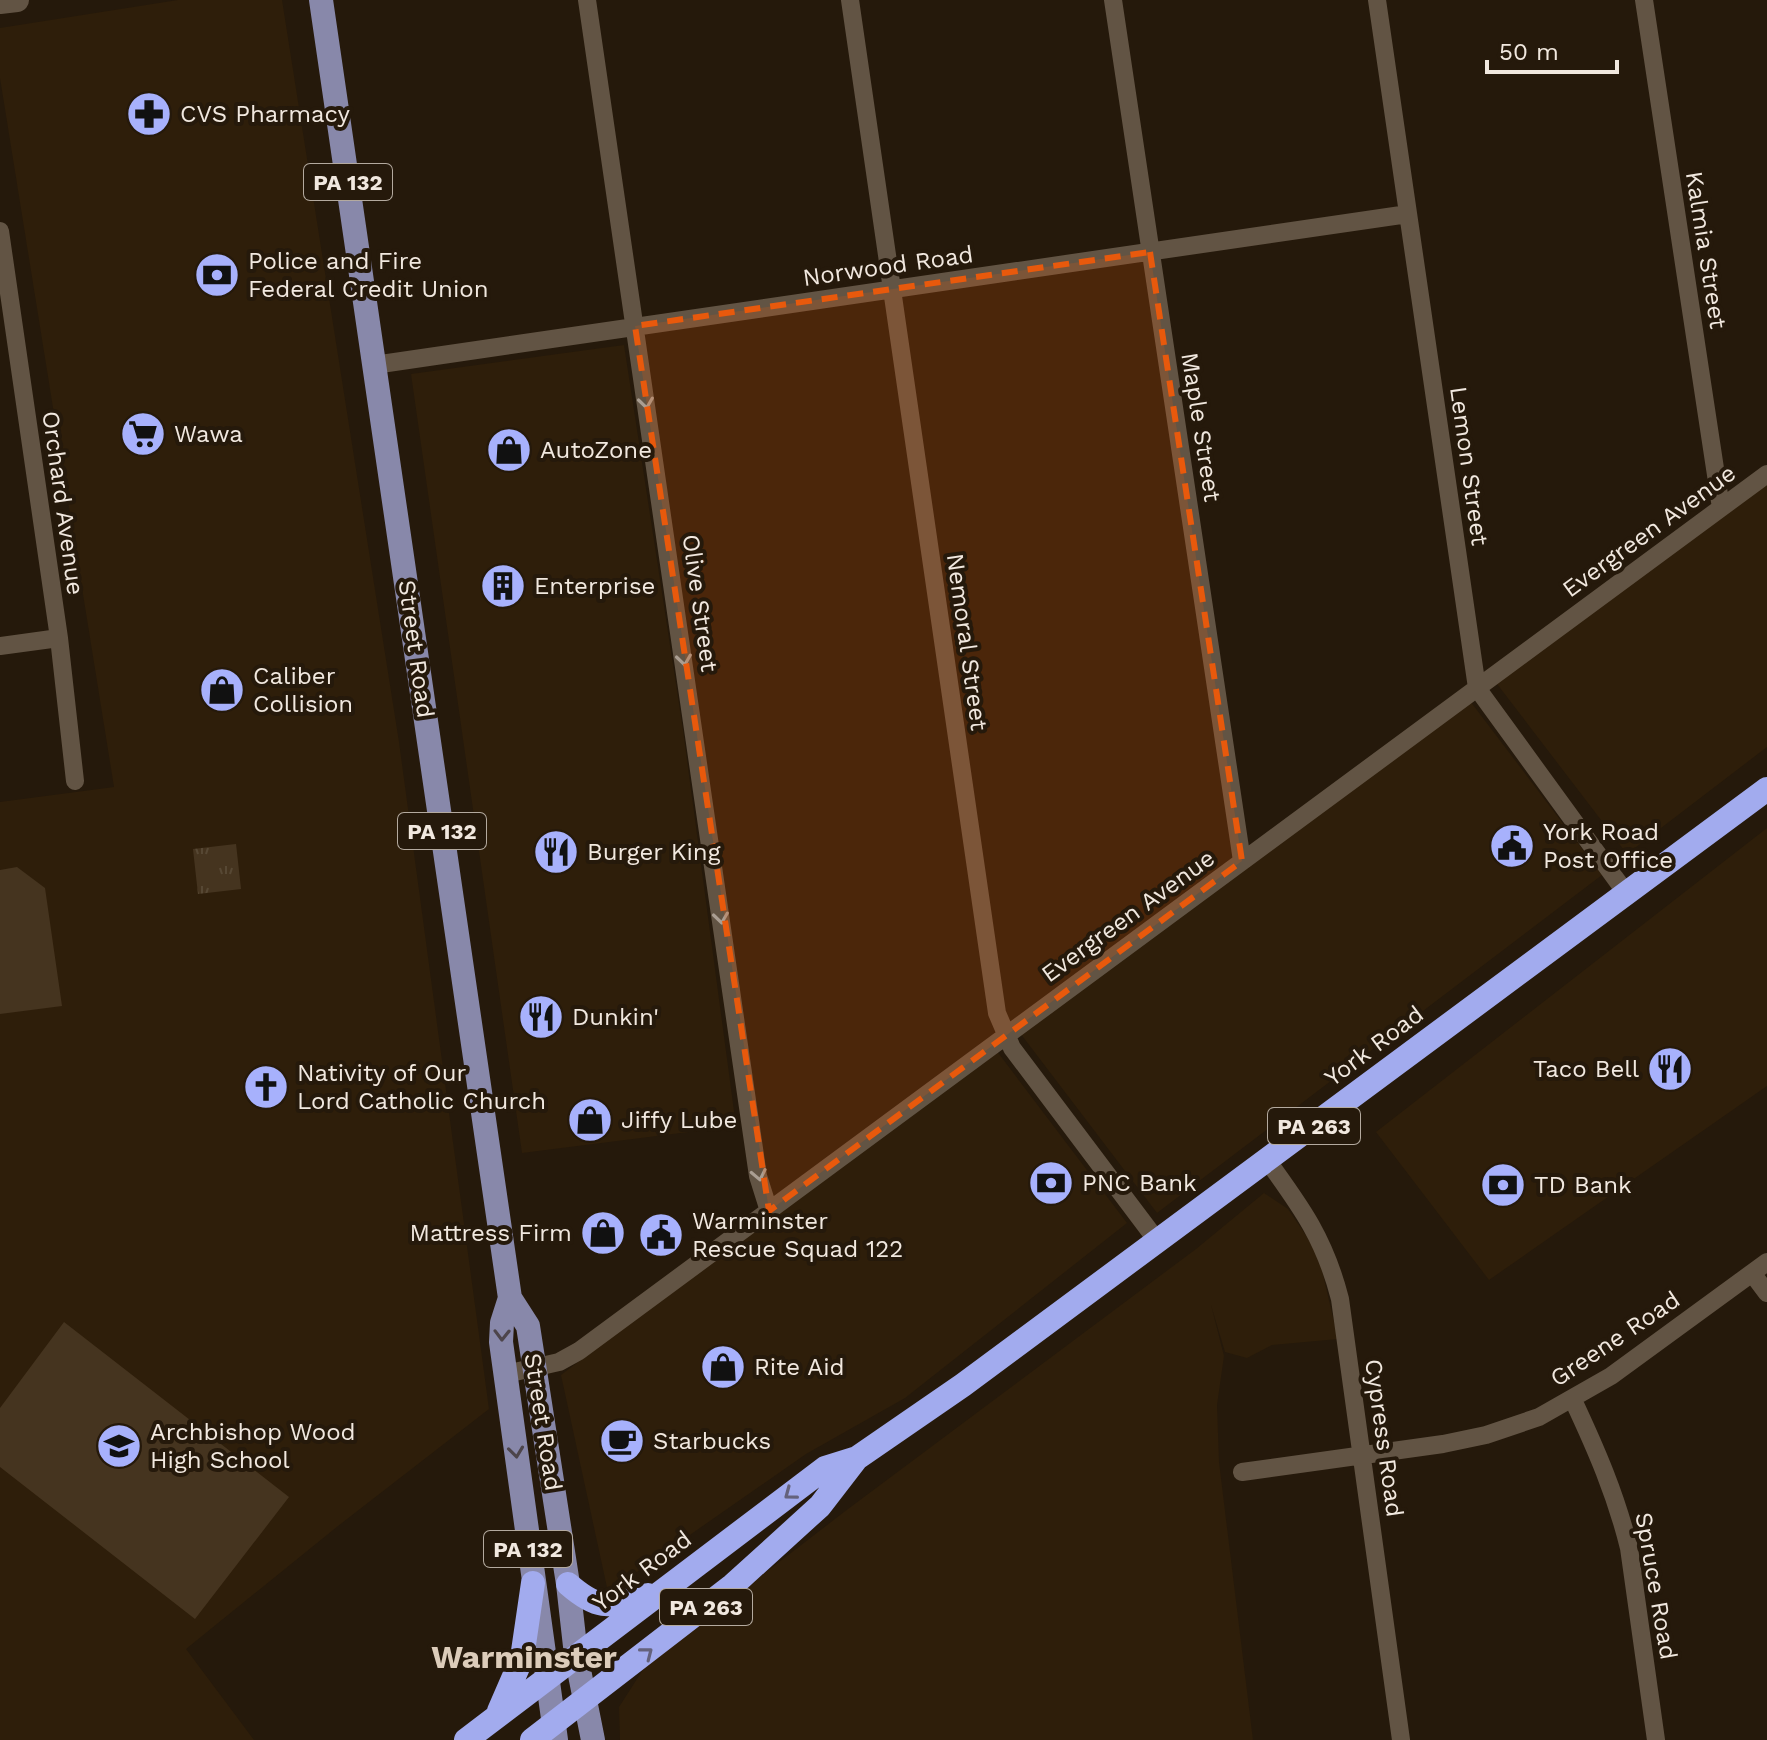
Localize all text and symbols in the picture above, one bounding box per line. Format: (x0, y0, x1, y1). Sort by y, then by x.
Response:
scale bar (1487, 24, 1617, 74)
text: 50 m (1499, 38, 1559, 66)
pharmacy icon: CVS Pharmacy (125, 90, 173, 138)
place label: CVS Pharmacy (180, 100, 351, 128)
road number: PA 132 (304, 164, 392, 200)
street label: Kalmia Street (1680, 169, 1732, 331)
street label: Norwood Road (801, 240, 975, 292)
place label: Police and Fire Federal Credit Union (248, 247, 489, 303)
bank icon: Police and Fire Federal Credit Union (193, 251, 241, 299)
street label: Maple Street (1175, 350, 1227, 504)
street label: Lemon Street (1444, 385, 1494, 547)
one-way arrow (637, 396, 654, 410)
street label: Orchard Avenue (36, 409, 90, 597)
supermarket icon: Wawa (119, 410, 167, 458)
place label: Wawa (174, 420, 243, 448)
shop icon: AutoZone (485, 426, 533, 474)
place label: AutoZone (540, 436, 652, 464)
street label: Evergreen Avenue (1557, 459, 1741, 603)
street label: Olive Street (677, 533, 723, 673)
street label: Nemoral Street (941, 552, 993, 732)
building icon: Enterprise (479, 562, 527, 610)
place label: Enterprise (534, 572, 655, 600)
street label: Street Road (392, 578, 440, 720)
one-way arrow (675, 654, 692, 667)
place label: Caliber Collision (253, 662, 353, 718)
shop icon: Caliber Collision (198, 666, 246, 714)
road number: PA 132 (398, 813, 486, 849)
place label: York Road Post Office (1543, 818, 1673, 874)
public building icon: York Road Post Office (1488, 822, 1536, 870)
restaurant icon: Burger King (532, 828, 580, 876)
place label: Burger King (587, 838, 721, 866)
street label: Evergreen Avenue (1036, 844, 1220, 988)
one-way arrow (712, 911, 729, 925)
restaurant icon: Dunkin' (517, 993, 565, 1041)
street label: York Road (1319, 1000, 1429, 1092)
place label: Dunkin' (572, 1003, 659, 1031)
restaurant icon: Taco Bell (1646, 1045, 1694, 1093)
place label: Taco Bell (1533, 1055, 1640, 1083)
place label: Nativity of Our Lord Catholic Church (297, 1059, 546, 1115)
church icon: Nativity of Our Lord Catholic Church (242, 1063, 290, 1111)
shop icon: Jiffy Lube (566, 1096, 614, 1144)
place label: Jiffy Lube (621, 1106, 737, 1134)
road number: PA 263 (1268, 1108, 1360, 1144)
bank icon: PNC Bank (1027, 1159, 1075, 1207)
bank icon: TD Bank (1479, 1161, 1527, 1209)
one-way arrow (750, 1168, 767, 1181)
place label: PNC Bank (1082, 1169, 1197, 1197)
place label: TD Bank (1534, 1171, 1632, 1199)
place label: Warminster Rescue Squad 122 (692, 1207, 903, 1263)
shop icon: Mattress Firm (579, 1209, 627, 1257)
public building icon: Warminster Rescue Squad 122 (637, 1211, 685, 1259)
place label: Mattress Firm (410, 1219, 572, 1247)
street label: Greene Road (1545, 1285, 1685, 1393)
one-way arrow (493, 1329, 511, 1342)
shop icon: Rite Aid (699, 1343, 747, 1391)
street label: Street Road (518, 1351, 568, 1493)
place label: Rite Aid (754, 1353, 845, 1381)
street label: Cypress Road (1359, 1357, 1409, 1519)
cafe icon: Starbucks (598, 1417, 646, 1465)
place label: Archbishop Wood High School (150, 1418, 356, 1474)
school or university icon: Archbishop Wood High School (95, 1422, 143, 1470)
place label: Starbucks (653, 1427, 771, 1455)
one-way arrow (507, 1445, 524, 1458)
one-way arrow (784, 1485, 798, 1499)
street label: Spruce Road (1629, 1510, 1683, 1662)
street label: York Road (587, 1525, 697, 1617)
road number: PA 132 (484, 1531, 572, 1567)
road number: PA 263 (660, 1589, 752, 1625)
district label: Warminster (431, 1638, 617, 1676)
one-way arrow (638, 1649, 653, 1663)

